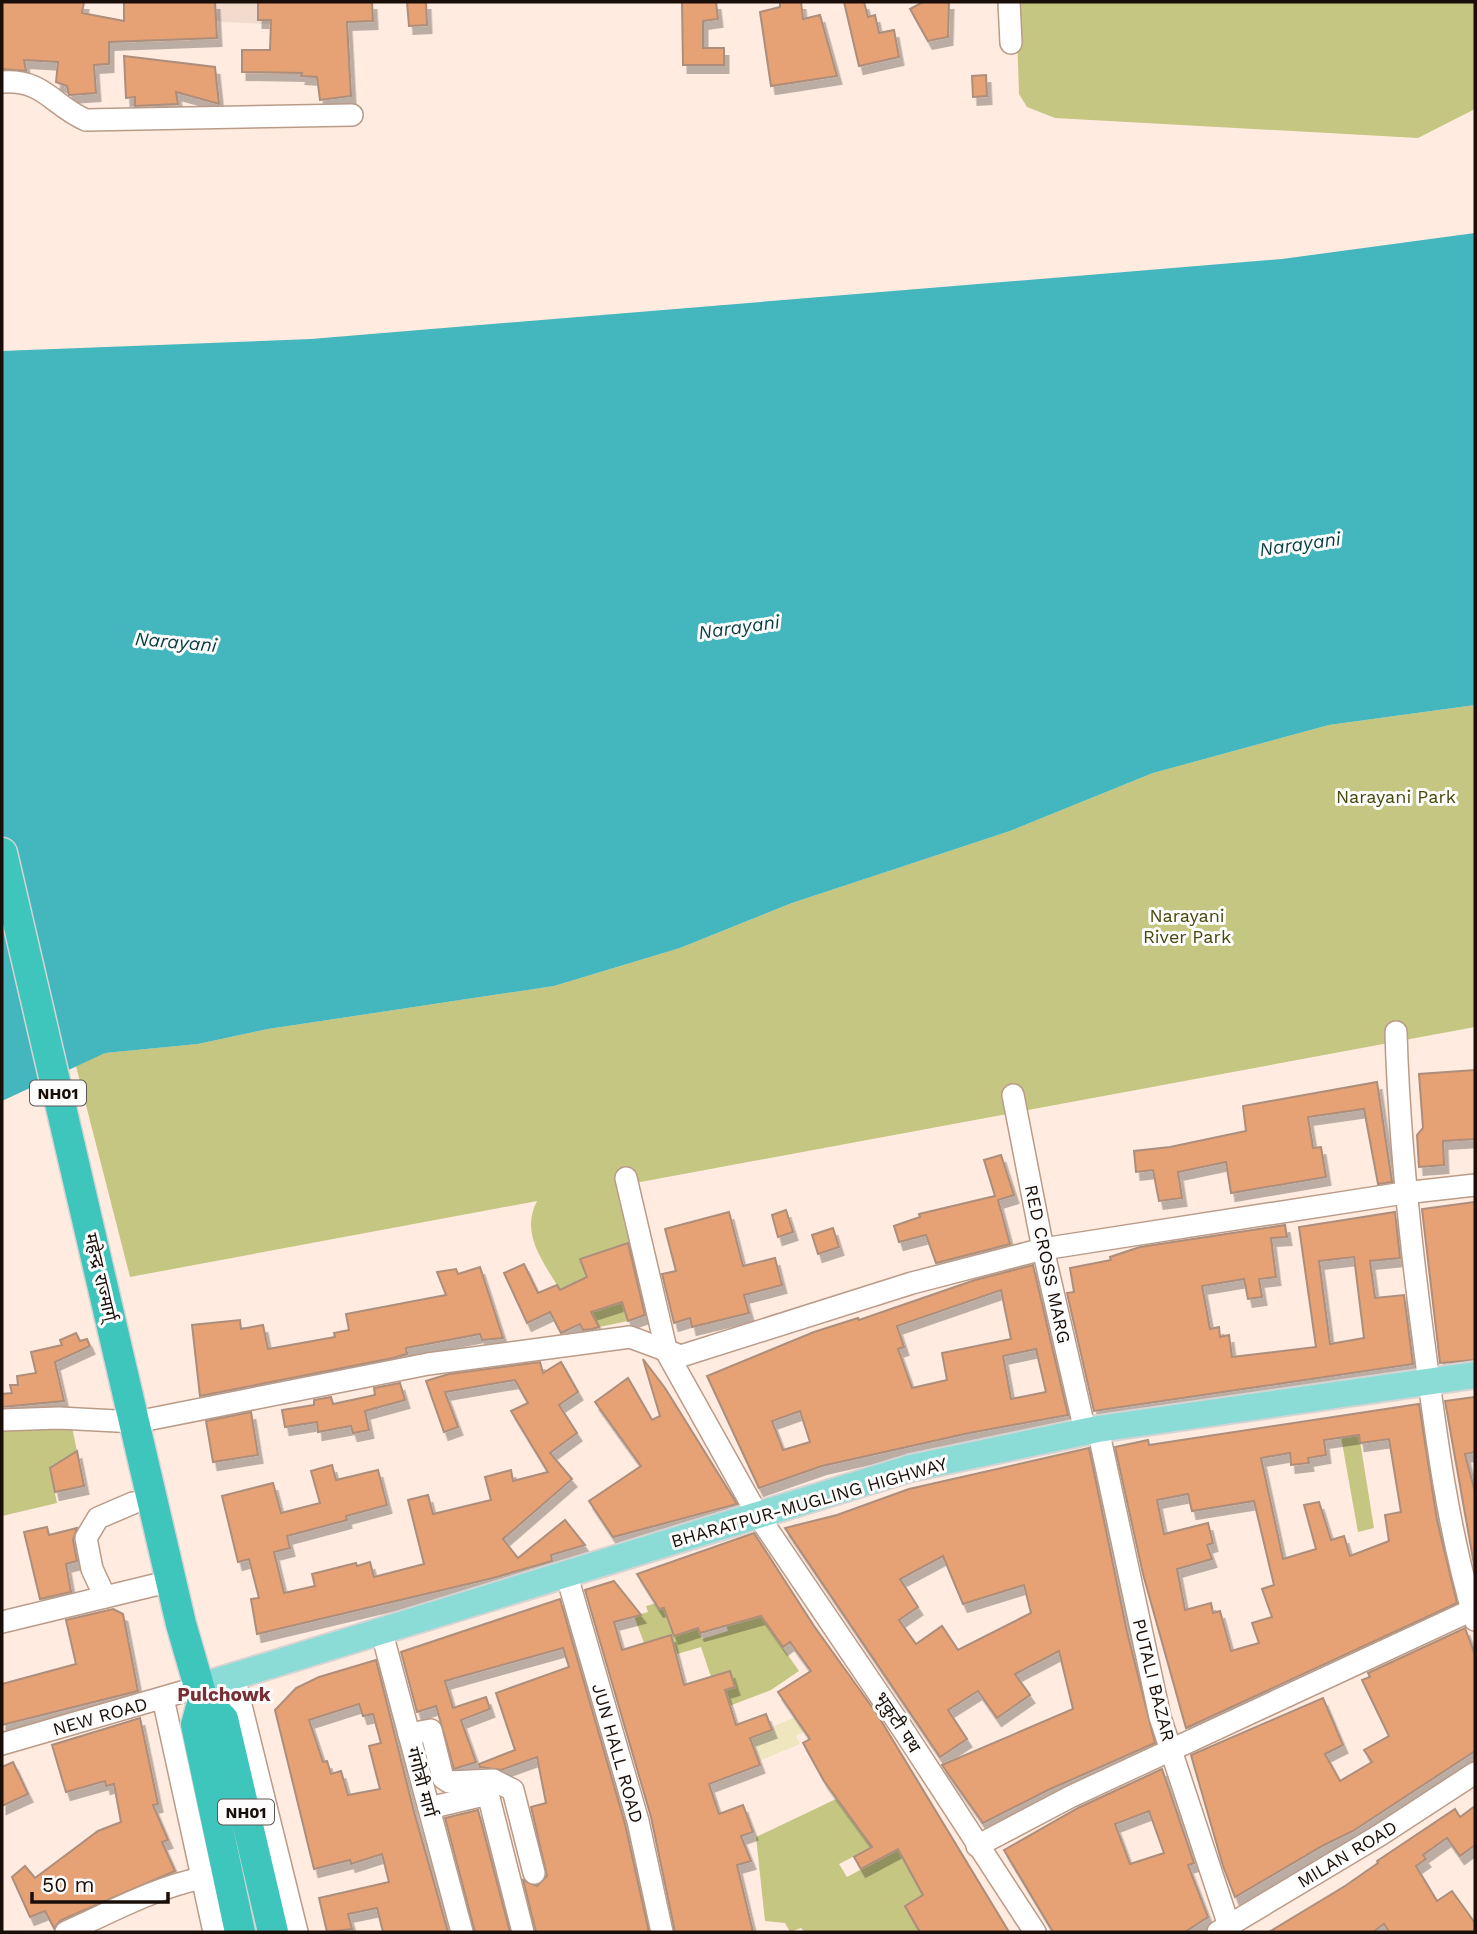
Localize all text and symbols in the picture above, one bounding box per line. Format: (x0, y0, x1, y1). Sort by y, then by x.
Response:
water label: Narayani (1258, 527, 1343, 561)
water label: Narayani (697, 610, 782, 644)
water label: Narayani (134, 627, 219, 657)
park label: Narayani Park (1336, 786, 1456, 807)
park label: Narayani River Park (1143, 905, 1231, 947)
road number: NH01 (30, 1080, 86, 1106)
street label: RED CROSS MARG (1021, 1183, 1075, 1345)
street label: महेन्द्र राज्मार्ग् (80, 1231, 122, 1326)
street label: BHARATPUR-MUGLING HIGHWAY (669, 1452, 950, 1552)
street label: PUTALI BAZAR (1129, 1616, 1179, 1744)
street label: JUN HALL ROAD (588, 1681, 648, 1825)
district label: Pulchowk (177, 1683, 271, 1706)
street label: भृकुटी पथ (869, 1688, 926, 1758)
street label: NEW ROAD (50, 1692, 150, 1740)
street label: गंगोत्री मार्ग (403, 1745, 442, 1820)
road number: NH01 (218, 1800, 274, 1824)
street label: MILAN ROAD (1293, 1816, 1401, 1892)
scale bar (32, 1860, 168, 1904)
text: 50 m (42, 1872, 94, 1897)

